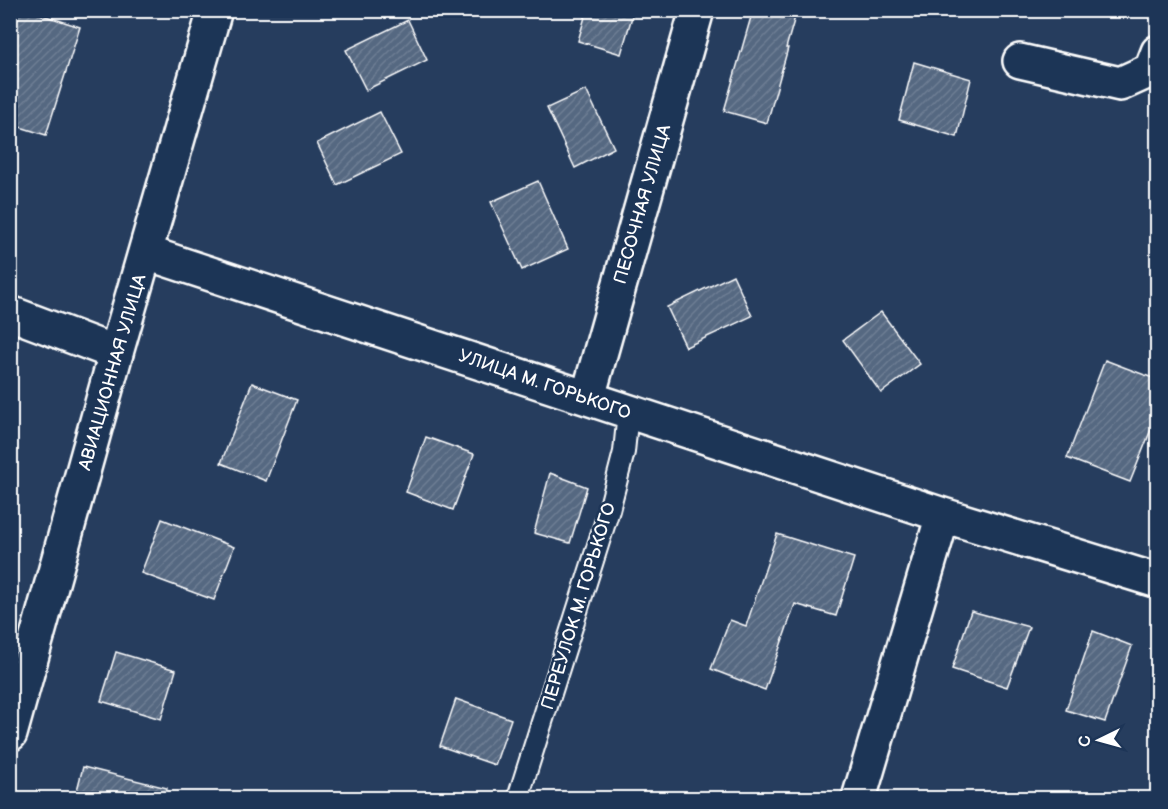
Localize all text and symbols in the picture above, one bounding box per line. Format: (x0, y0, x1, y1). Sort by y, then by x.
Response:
street label: ПЕСОЧНАЯ УЛИЦА (610, 122, 675, 286)
street label: АВИАЦИОННАЯ УЛИЦА (74, 272, 151, 474)
street label: УЛИЦА М. ГОРЬКОГО (456, 345, 634, 424)
street label: ПЕРЕУЛОК М. ГОРЬКОГО (537, 500, 620, 712)
north arrow (1069, 710, 1129, 770)
text: С (1076, 735, 1096, 748)

